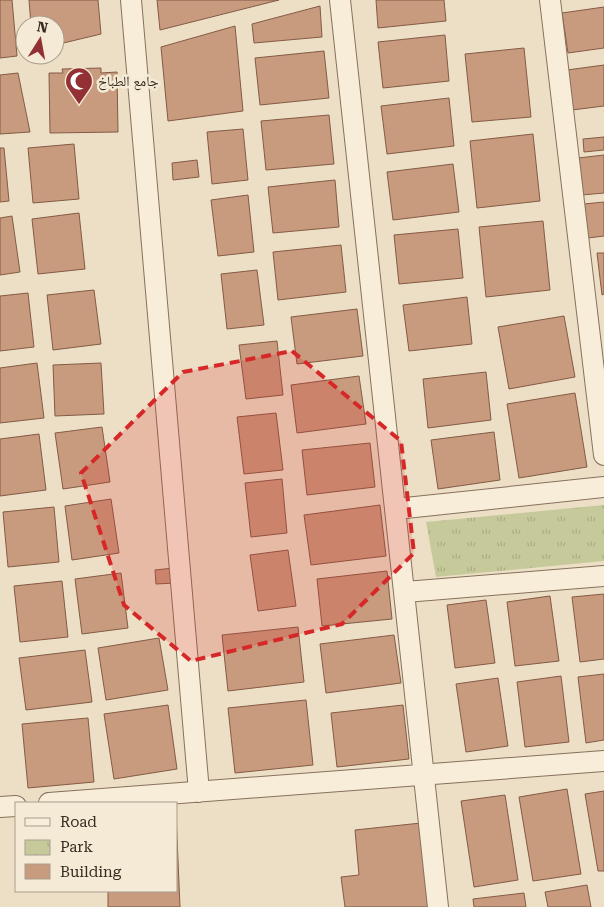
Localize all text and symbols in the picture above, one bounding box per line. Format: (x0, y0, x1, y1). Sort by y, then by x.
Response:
north arrow (15, 15, 65, 65)
text: N (36, 18, 50, 36)
mosque icon: جامع الطباخ (64, 66, 94, 105)
place label: جامع الطباخ (98, 73, 159, 91)
legend (15, 802, 178, 892)
text: Road (60, 813, 97, 831)
text: Park (60, 838, 94, 856)
text: Building (60, 863, 122, 881)

